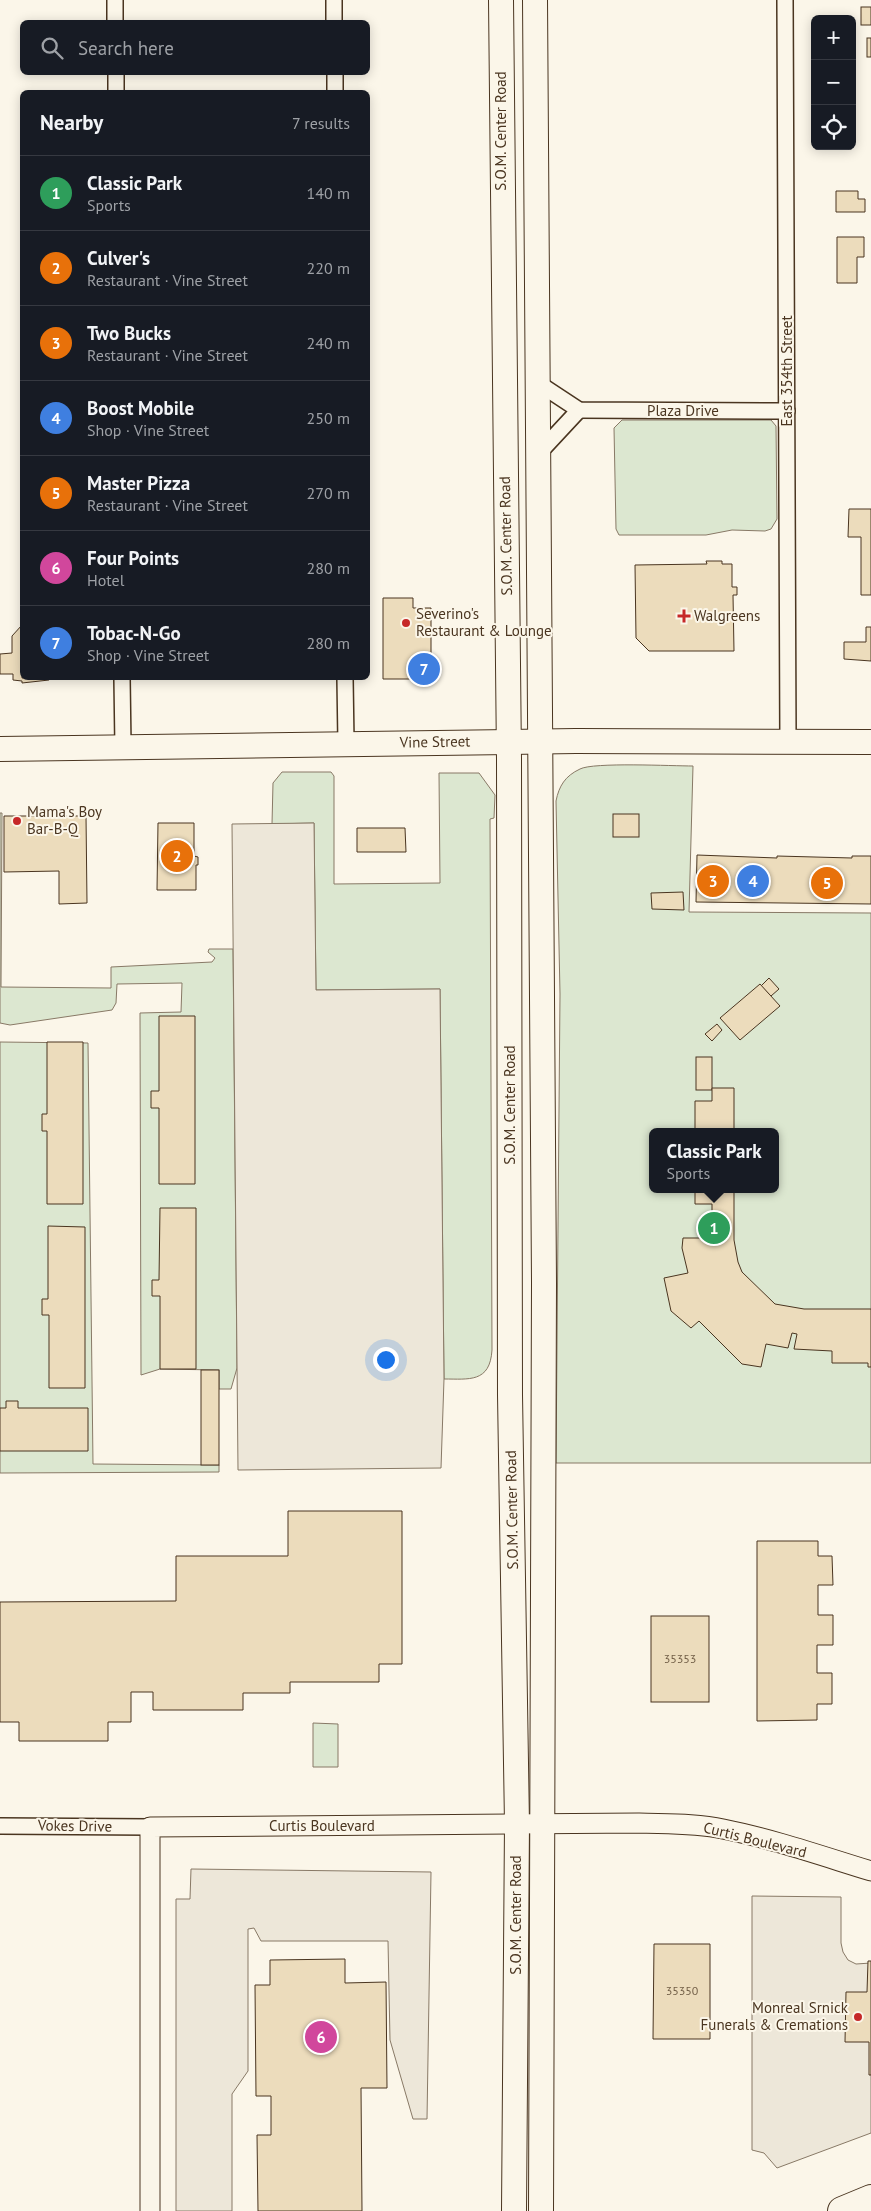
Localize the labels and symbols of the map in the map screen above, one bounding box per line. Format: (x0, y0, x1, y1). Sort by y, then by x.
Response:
street label: S.O.M. Center Road (491, 71, 510, 191)
street label: East 354th Street (777, 315, 796, 427)
street label: Plaza Drive (647, 401, 719, 420)
street label: S.O.M. Center Road (495, 476, 516, 596)
place label: Severino's Restaurant & Lounge (416, 604, 552, 640)
place label: Walgreens (694, 606, 760, 625)
marker: Walgreens (678, 610, 690, 622)
marker: Severino's Restaurant & Lounge (400, 617, 412, 629)
pin: 7 (408, 650, 440, 688)
street label: Vine Street (398, 731, 470, 752)
place label: Mama's Boy Bar-B-Q (27, 802, 102, 838)
marker: Mama's Boy Bar-B-Q (11, 815, 23, 827)
pin: 2 (161, 837, 193, 875)
pin: 3 (697, 862, 729, 900)
pin: 4 (737, 862, 769, 900)
pin: 5 (811, 864, 843, 902)
street label: S.O.M. Center Road (500, 1045, 519, 1165)
pin: 1 (698, 1209, 730, 1247)
your location (373, 1347, 399, 1373)
street label: S.O.M. Center Road (501, 1450, 522, 1570)
house number: 35353 (664, 1651, 696, 1666)
street label: Vokes Drive (37, 1815, 112, 1836)
street label: Curtis Boulevard (269, 1816, 375, 1835)
street label: Curtis Boulevard (702, 1818, 809, 1862)
street label: S.O.M. Center Road (506, 1855, 525, 1975)
house number: 35350 (666, 1983, 699, 1998)
place label: Monreal Srnick Funerals & Cremations (701, 1998, 849, 2034)
marker: Monreal Srnick Funerals & Cremations (852, 2011, 864, 2023)
pin: 6 (305, 2018, 337, 2056)

